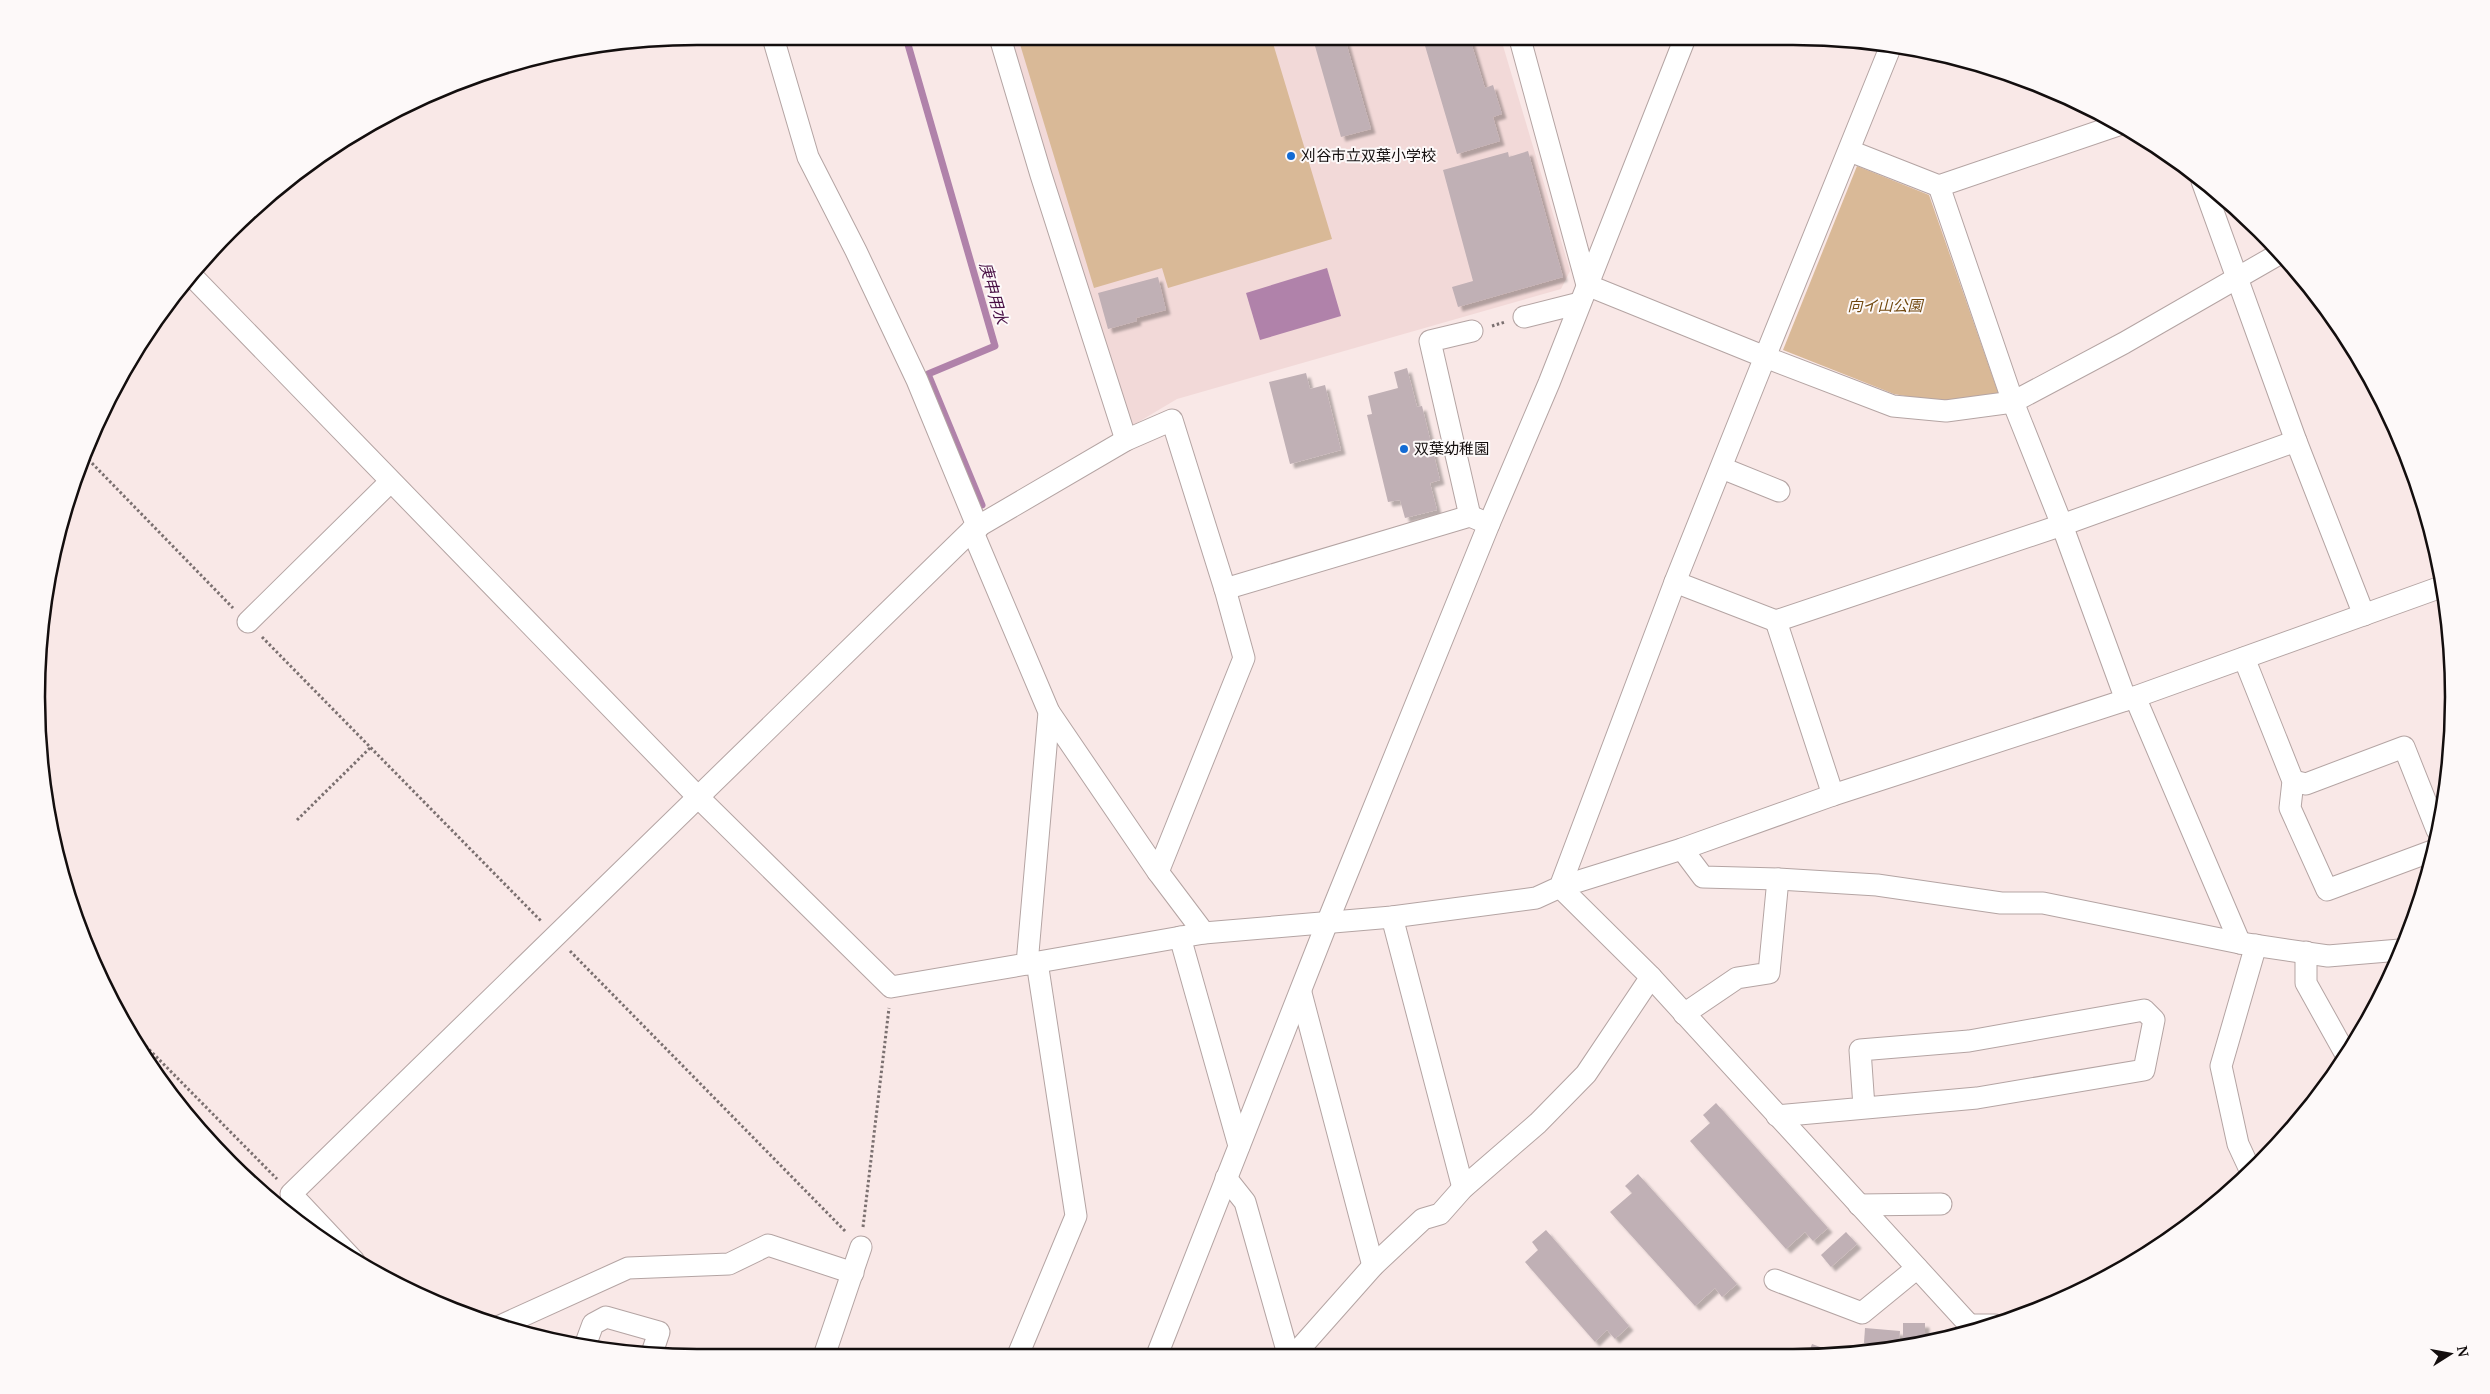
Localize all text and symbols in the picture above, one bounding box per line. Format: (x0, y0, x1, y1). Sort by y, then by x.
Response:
place label: 刈谷市立双葉小学校 (1301, 145, 1436, 165)
marker: 刈谷市立双葉小学校 (1285, 150, 1297, 162)
water label: 庚申用水 (975, 259, 1014, 329)
park label: 向イ山公園 (1847, 295, 1924, 315)
place label: 双葉幼稚園 (1414, 438, 1489, 458)
marker: 双葉幼稚園 (1398, 443, 1410, 455)
north arrow (2425, 1329, 2475, 1379)
text: N (2453, 1344, 2474, 1359)

